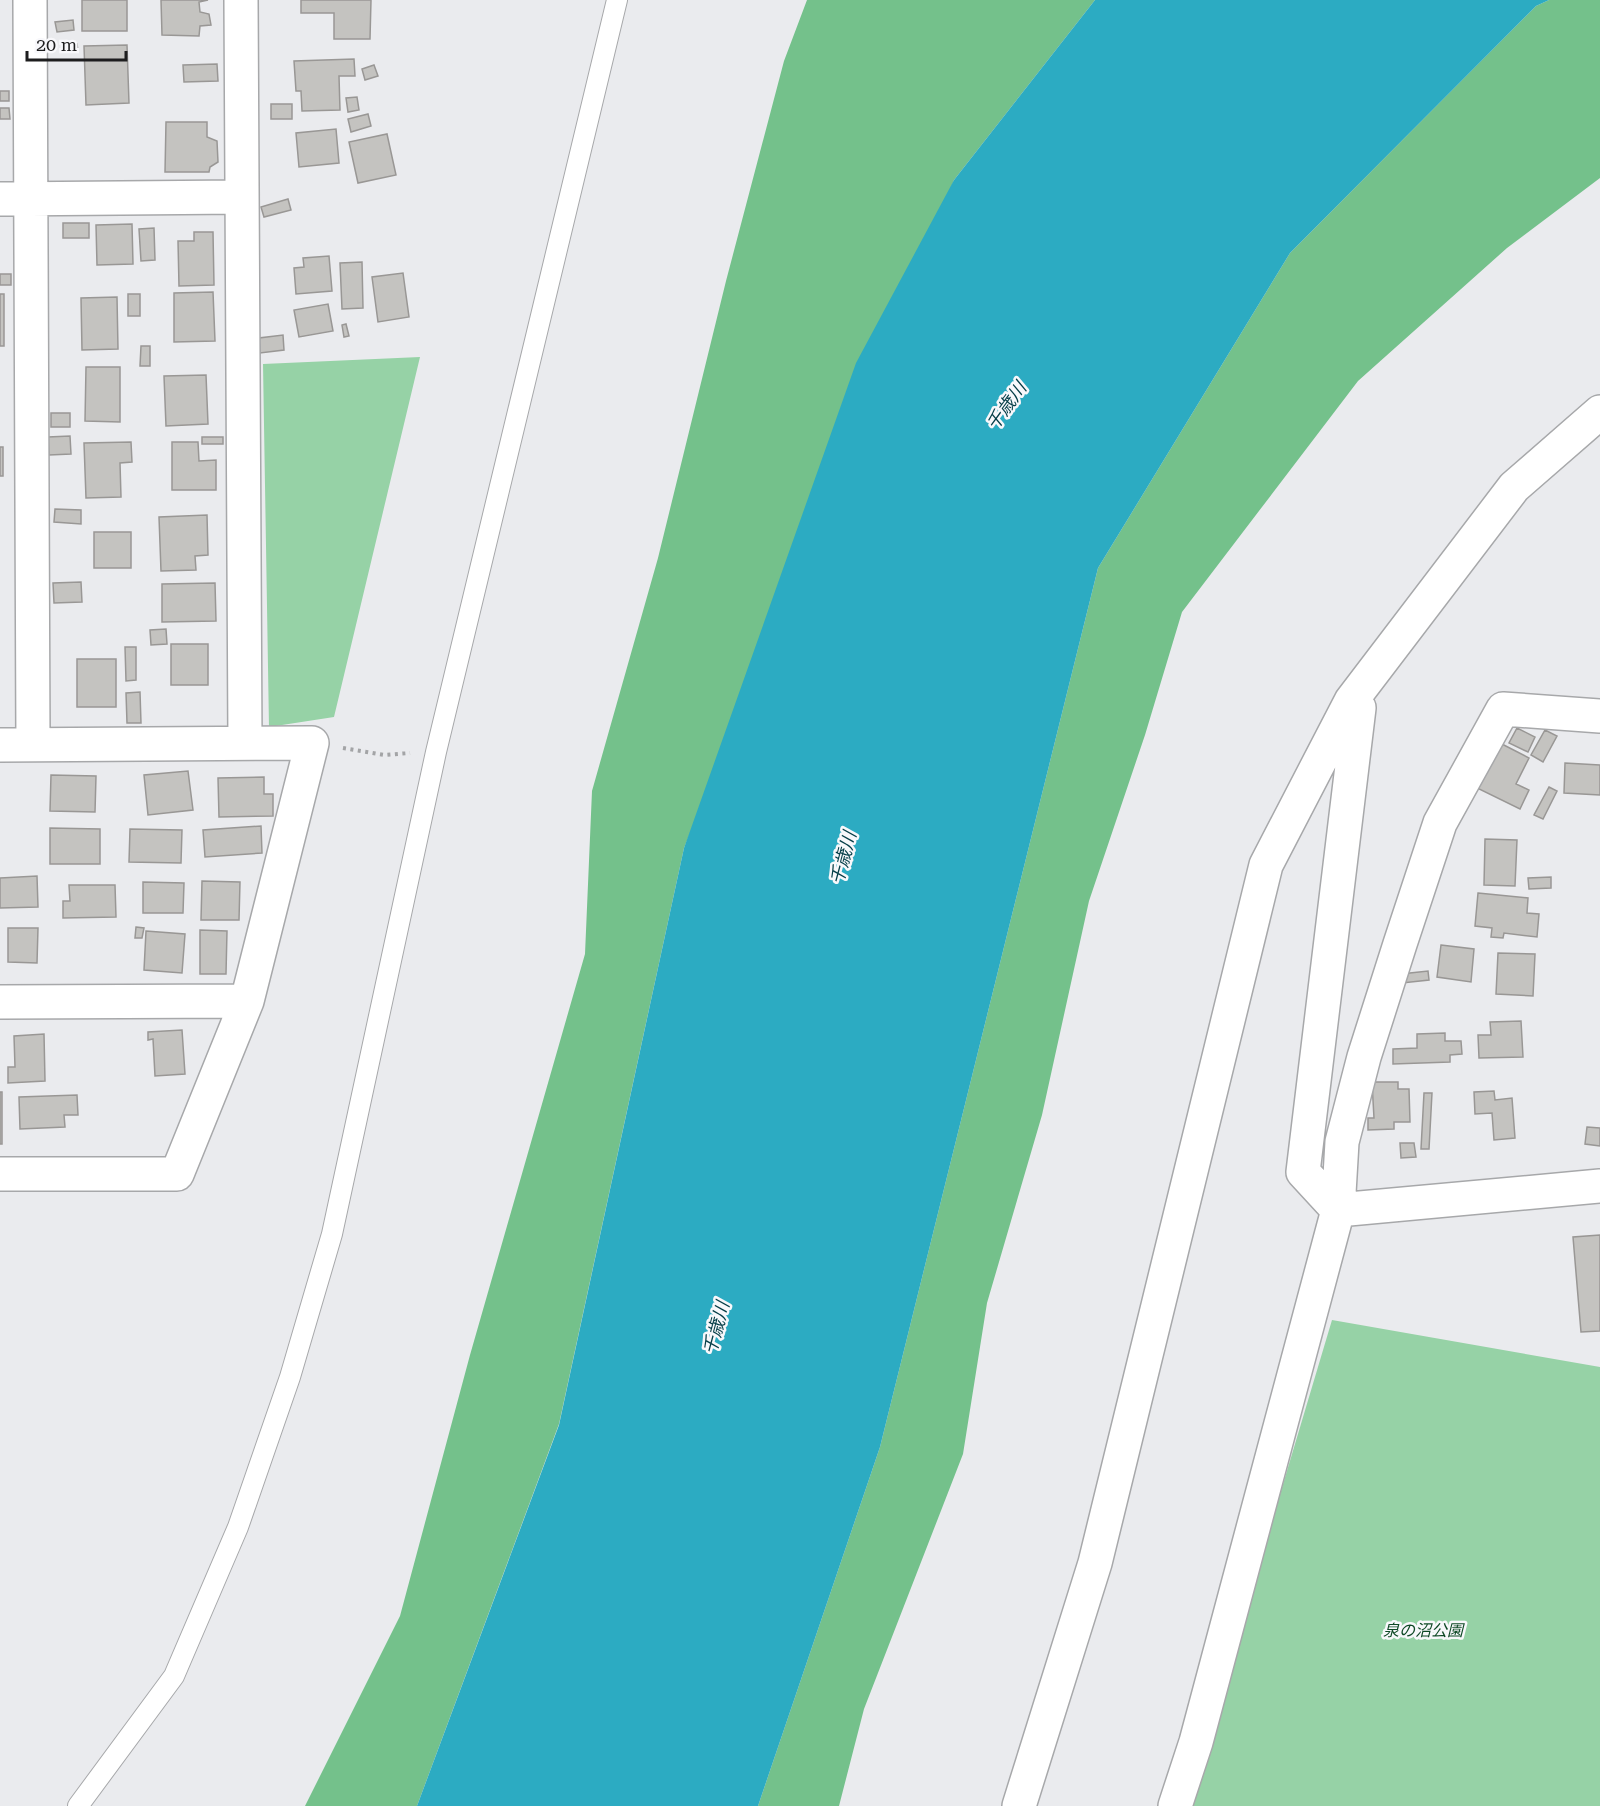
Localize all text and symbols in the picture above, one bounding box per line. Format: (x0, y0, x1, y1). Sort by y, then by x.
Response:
scale bar (27, 24, 126, 62)
text: 20 m (36, 34, 77, 55)
water label: 千歳川 (982, 376, 1032, 434)
water label: 千歳川 (826, 827, 861, 887)
water label: 千歳川 (699, 1297, 734, 1357)
park label: 泉の沼公園 (1383, 1621, 1465, 1640)

